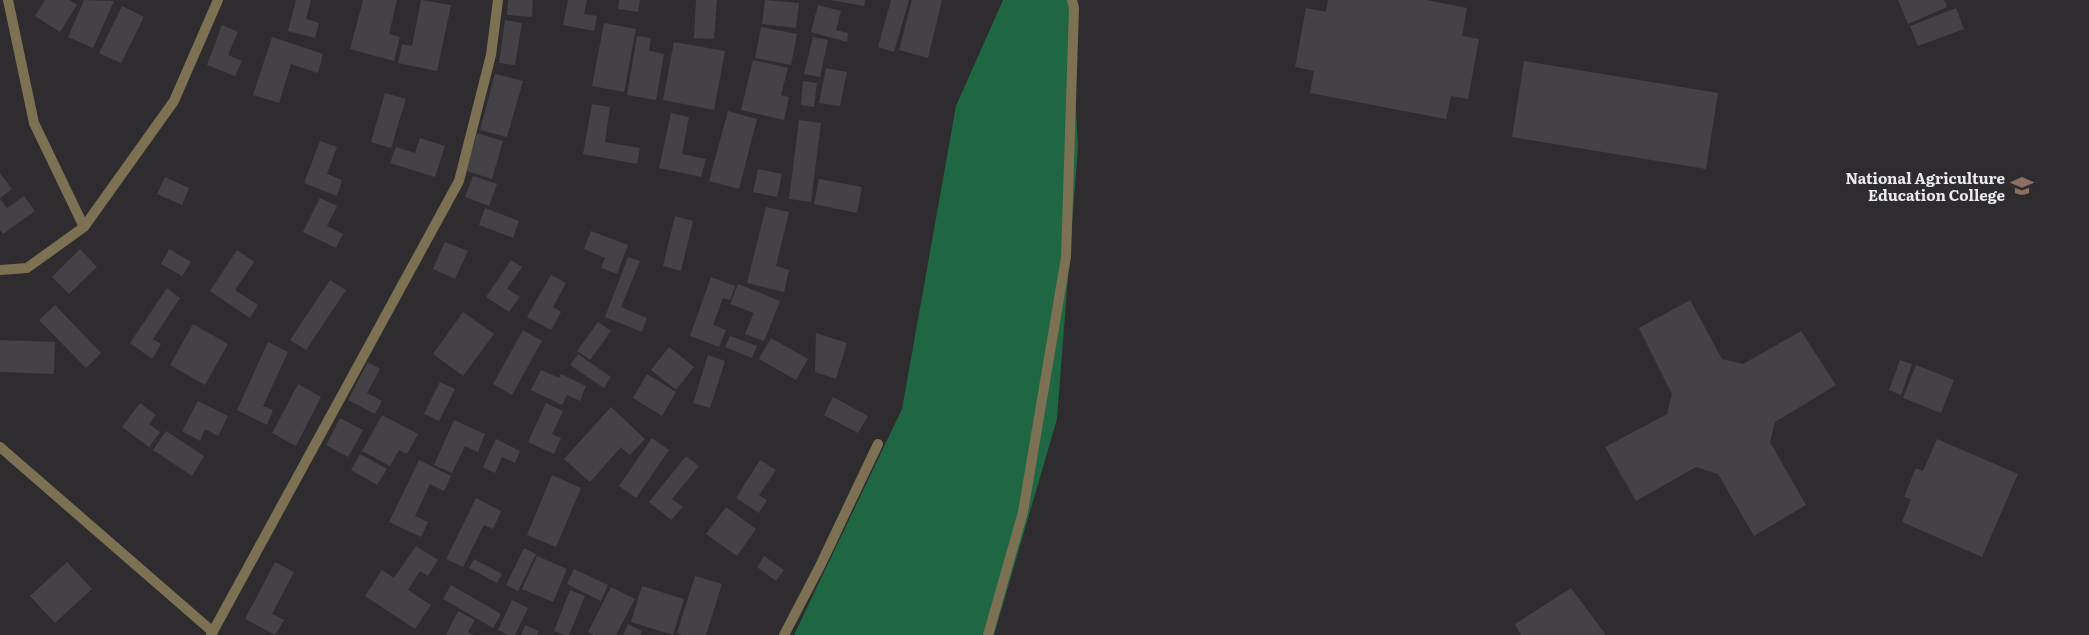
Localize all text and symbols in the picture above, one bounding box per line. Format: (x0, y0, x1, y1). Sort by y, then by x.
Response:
place label: National Agriculture Education College (1846, 166, 2006, 206)
school or university icon: National Agriculture Education College (2009, 173, 2035, 199)

